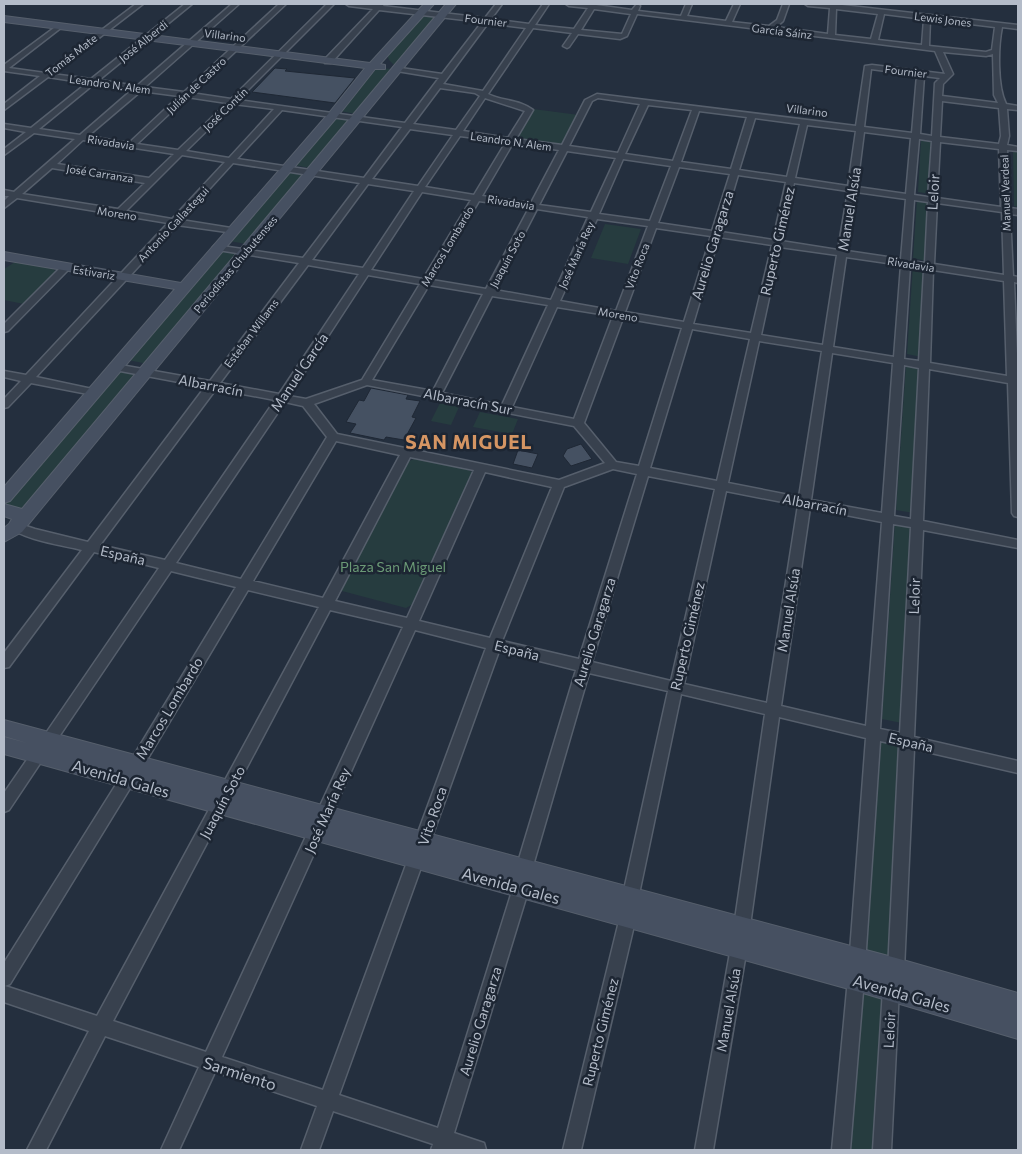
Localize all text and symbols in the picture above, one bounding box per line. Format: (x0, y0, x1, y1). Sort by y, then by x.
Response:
street label: Lewis Jones (914, 9, 972, 30)
street label: Fournier (464, 11, 508, 29)
street label: José Alberdi (116, 17, 171, 65)
street label: García Sáinz (751, 21, 814, 41)
street label: Villarino (203, 26, 247, 44)
street label: Tomás Mate (43, 31, 99, 79)
street label: Julián de Castro (163, 54, 230, 117)
street label: Fournier (884, 62, 928, 80)
street label: Leandro N. Alem (68, 72, 152, 96)
street label: José Contín (200, 85, 251, 134)
street label: Villarino (785, 101, 829, 119)
street label: Leandro N. Alem (469, 129, 553, 153)
street label: Rivadavia (86, 132, 136, 152)
street label: Manuel Verdeal (997, 154, 1013, 232)
street label: José Carranza (65, 161, 135, 186)
street label: Manuel Alsúa (834, 166, 864, 252)
street label: Leloir (923, 173, 943, 211)
street label: Antonio Gallastegui (135, 184, 211, 264)
street label: Ruperto Giménez (756, 185, 798, 297)
street label: Aurelio Garagarza (687, 188, 737, 302)
street label: Rivadavia (486, 192, 536, 212)
street label: Moreno (96, 203, 138, 223)
street label: Marcos Lombardo (418, 203, 476, 288)
street label: Periodistas Chubutenses (191, 213, 279, 315)
street label: José María Rey (555, 219, 598, 291)
street label: Juaquín Soto (487, 228, 529, 290)
street label: Vito Roca (622, 241, 652, 291)
street label: Rivadavia (886, 254, 936, 274)
street label: Estivariz (72, 262, 117, 282)
street label: Esteban Willams (221, 296, 281, 370)
street label: Moreno (597, 304, 639, 324)
street label: Manuel García (267, 330, 331, 414)
street label: Albarracín (177, 370, 245, 400)
street label: Albarracín Sur (422, 384, 514, 418)
district label: SAN MIGUEL (405, 430, 533, 453)
street label: Albarracín (781, 489, 849, 519)
street label: España (99, 542, 147, 568)
park label: Plaza San Miguel (340, 558, 446, 575)
street label: Manuel Alsúa (773, 567, 803, 653)
street label: Aurelio Garagarza (569, 575, 619, 689)
street label: Leloir (905, 577, 923, 615)
street label: Ruperto Giménez (666, 580, 708, 692)
street label: España (493, 636, 541, 664)
street label: Marcos Lombardo (132, 654, 206, 762)
street label: España (887, 729, 935, 755)
street label: Avenida Gales (70, 755, 172, 801)
street label: Juaquín Soto (196, 763, 248, 841)
street label: José María Rey (301, 765, 353, 855)
street label: Vito Roca (414, 784, 450, 848)
street label: Avenida Gales (460, 863, 562, 907)
street label: Aurelio Garagarza (455, 964, 505, 1078)
street label: Manuel Alsúa (712, 967, 744, 1053)
street label: Avenida Gales (851, 970, 953, 1016)
street label: Ruperto Giménez (578, 976, 622, 1088)
street label: Leloir (880, 1011, 898, 1049)
street label: Sarmiento (201, 1052, 279, 1094)

